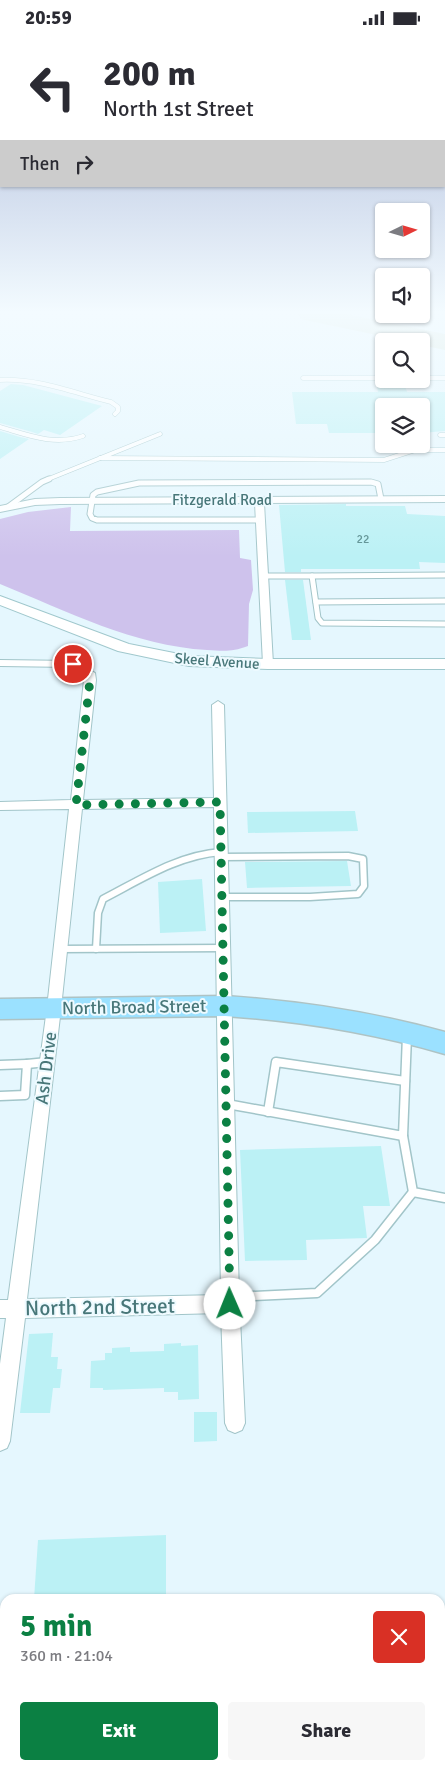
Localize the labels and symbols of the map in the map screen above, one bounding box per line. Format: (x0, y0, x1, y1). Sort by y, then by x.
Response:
north arrow (375, 203, 430, 257)
street label: Fitzgerald Road (172, 491, 272, 509)
house number: 22 (357, 532, 369, 547)
pin (52, 643, 94, 685)
street label: Skeel Avenue (174, 649, 260, 673)
street label: North Broad Street (62, 995, 206, 1019)
street label: Ash Drive (31, 1030, 61, 1106)
position arrow (203, 1277, 255, 1329)
street label: North 2nd Street (25, 1293, 175, 1321)

